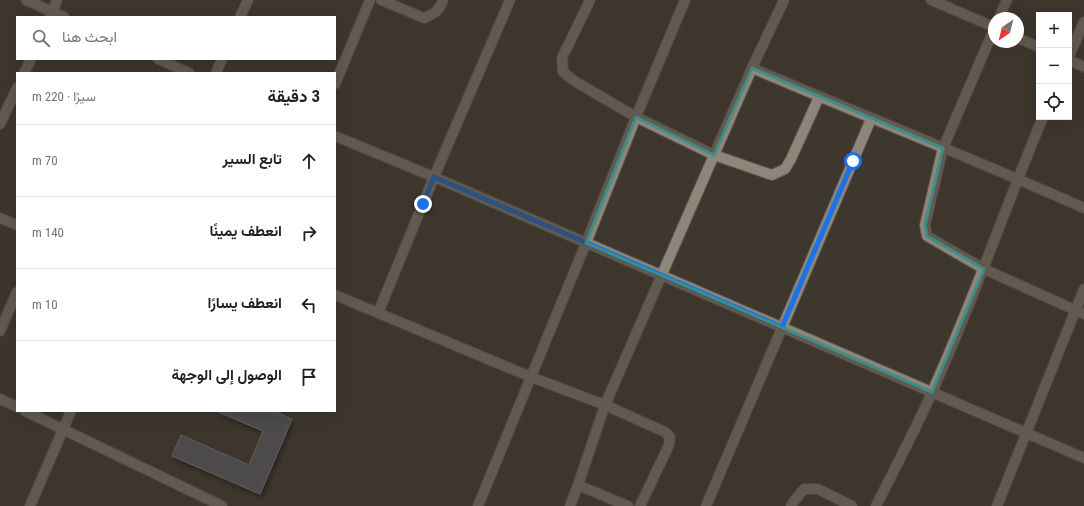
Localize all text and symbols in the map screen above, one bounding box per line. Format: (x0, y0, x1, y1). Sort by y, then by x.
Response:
north arrow (988, 12, 1024, 48)
map controls (1036, 12, 1072, 120)
button: + (1036, 12, 1072, 48)
search box (16, 16, 336, 60)
icon: search (30, 27, 52, 49)
text: ابحث هنا (62, 28, 117, 46)
button: − (1036, 48, 1072, 84)
button: locate (1036, 84, 1072, 120)
text: 3 دقيقة (267, 86, 320, 106)
text: سيرًا · 220 m (32, 89, 96, 104)
text: تابع السير (223, 150, 282, 168)
icon: ahead (298, 150, 320, 172)
route start (844, 152, 862, 170)
text: 70 m (32, 153, 58, 168)
route end (414, 195, 432, 213)
text: انعطف يمينًا (209, 222, 282, 240)
icon: right (298, 222, 320, 244)
text: 140 m (32, 225, 64, 240)
text: انعطف يسارًا (208, 294, 282, 312)
icon: left (298, 294, 320, 316)
text: 10 m (32, 297, 58, 312)
text: الوصول إلى الوجهة (171, 366, 282, 384)
icon: arrive (298, 366, 320, 388)

